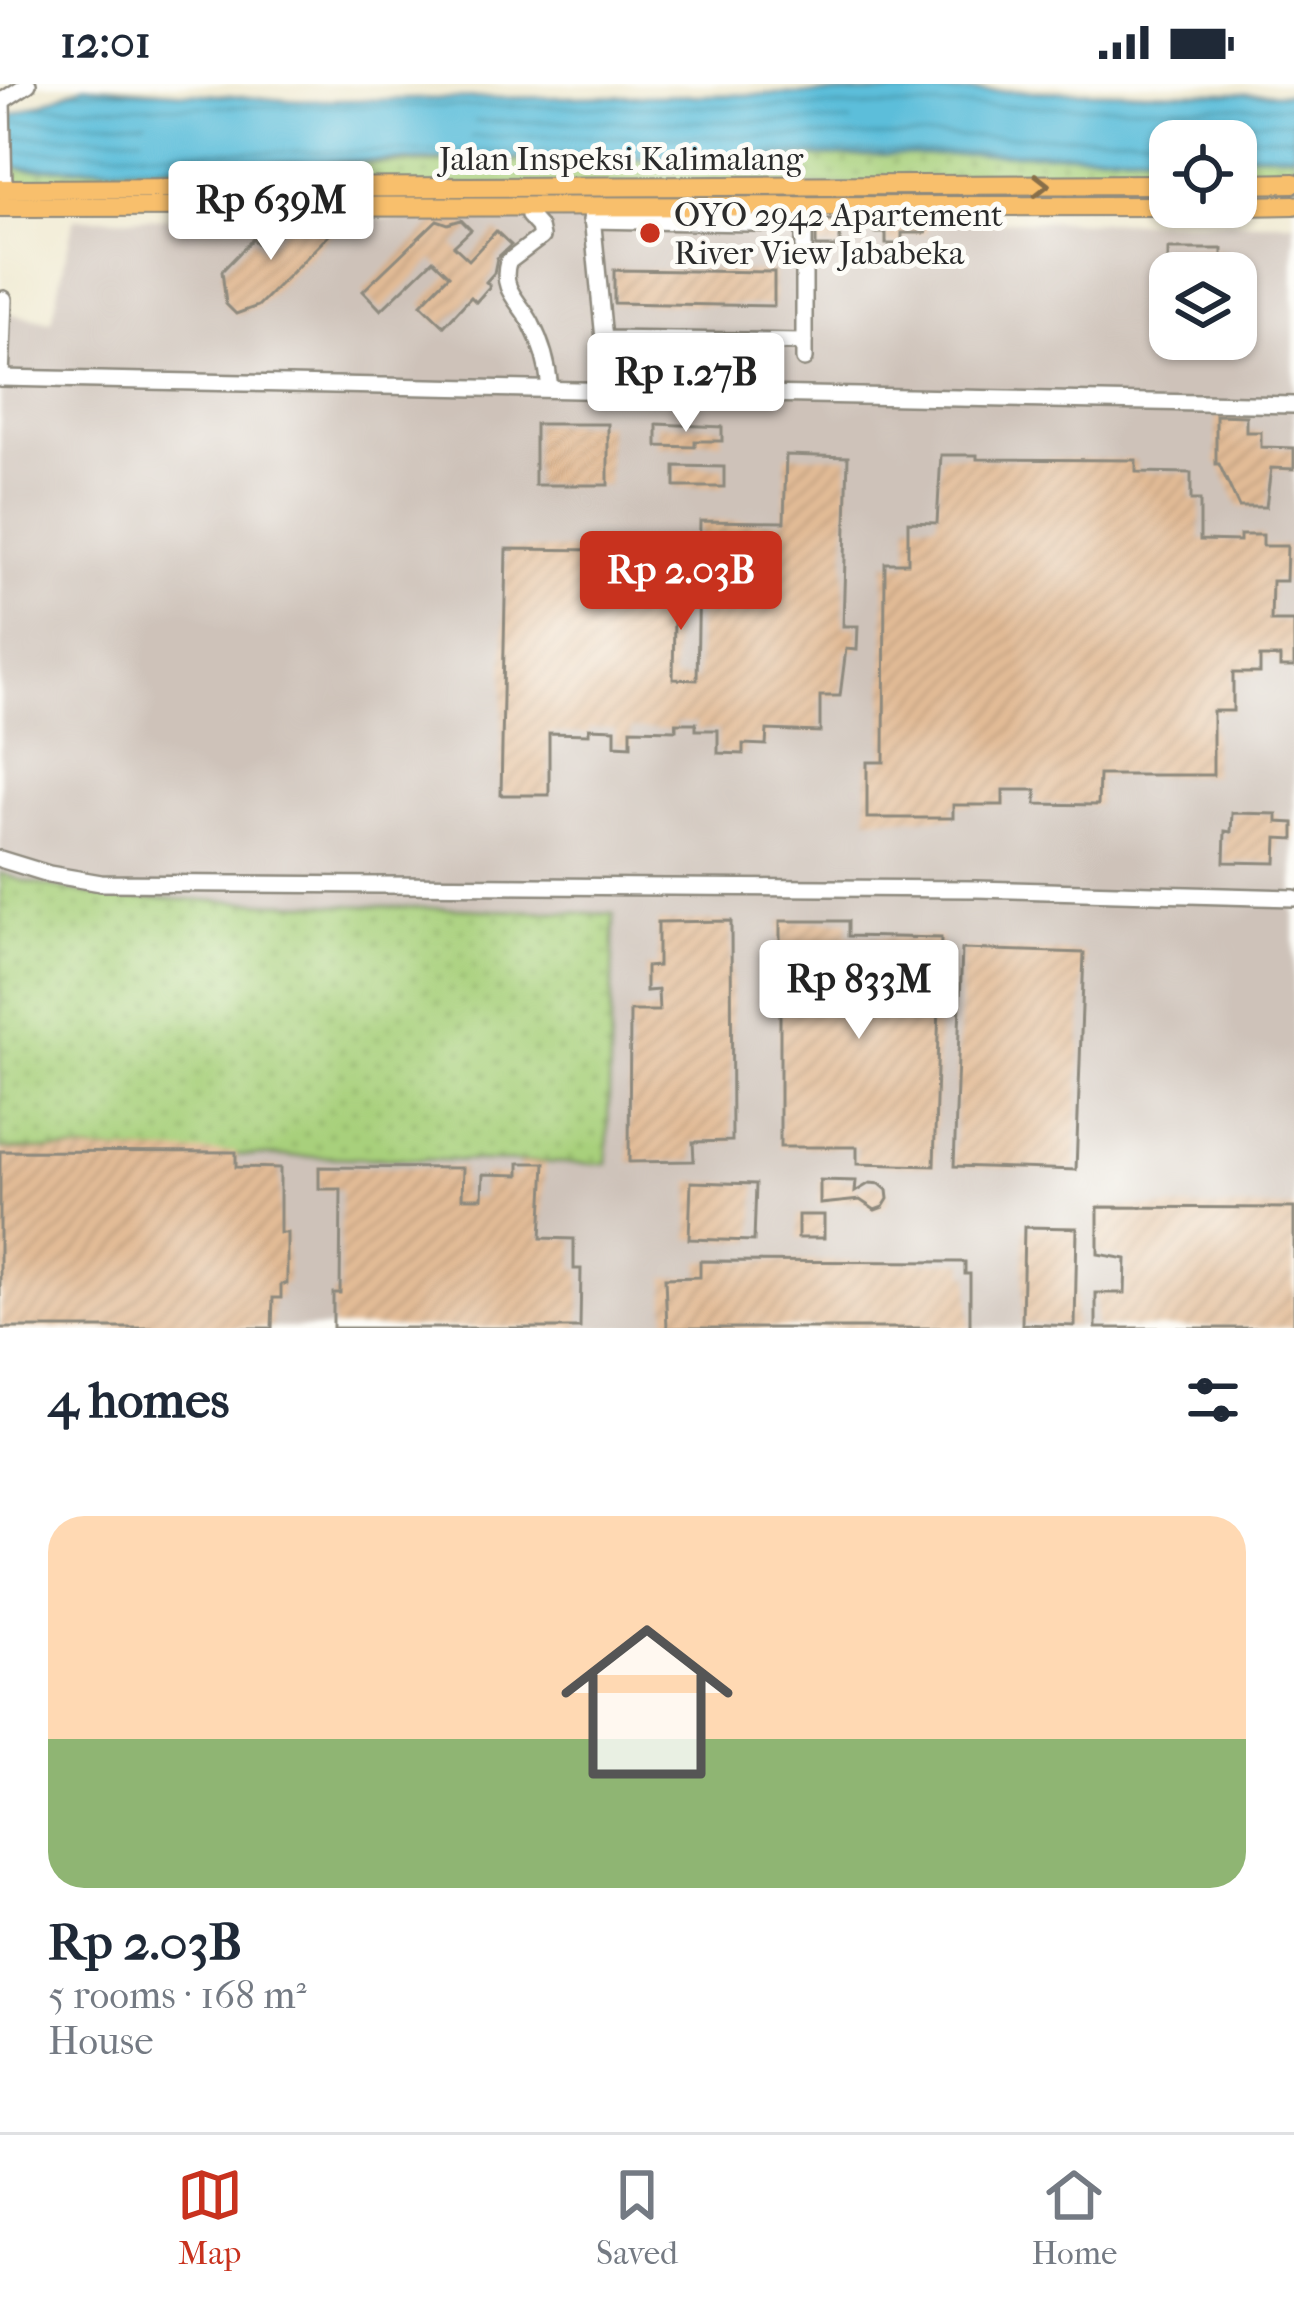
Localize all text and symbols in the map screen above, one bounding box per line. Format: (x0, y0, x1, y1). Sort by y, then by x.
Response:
text: 12:01 (60, 16, 151, 69)
map controls (1149, 120, 1257, 360)
button: locate (1149, 120, 1257, 228)
street label: Jalan Inspeksi Kalimalang (436, 140, 803, 179)
pin: Rp 639M (160, 161, 382, 263)
one-way arrow (1033, 172, 1051, 198)
text: Rp 639M (195, 177, 347, 223)
place label: OYO 2942 Apartement River View Jababeka (674, 196, 1003, 273)
marker: OYO 2942 Apartement River View Jababeka (637, 220, 663, 246)
button: layers (1149, 252, 1257, 360)
pin: Rp 1.27B (562, 333, 810, 435)
text: Rp 1.27B (614, 349, 758, 395)
pin: Rp 2.03B (557, 531, 805, 633)
text: Rp 2.03B (607, 547, 755, 593)
pin: Rp 833M (748, 940, 970, 1042)
text: Rp 833M (786, 956, 932, 1002)
icon: filters (1180, 1367, 1246, 1433)
text: 4 homes (48, 1370, 229, 1430)
icon: home (539, 1594, 755, 1810)
text: Rp 2.03B (48, 1912, 242, 1972)
text: 5 rooms · 168 m² (48, 1972, 307, 2018)
text: House (48, 2018, 154, 2064)
tab: Map (177, 2162, 243, 2273)
tab: Saved (596, 2162, 678, 2273)
tab: Home (1031, 2162, 1117, 2273)

